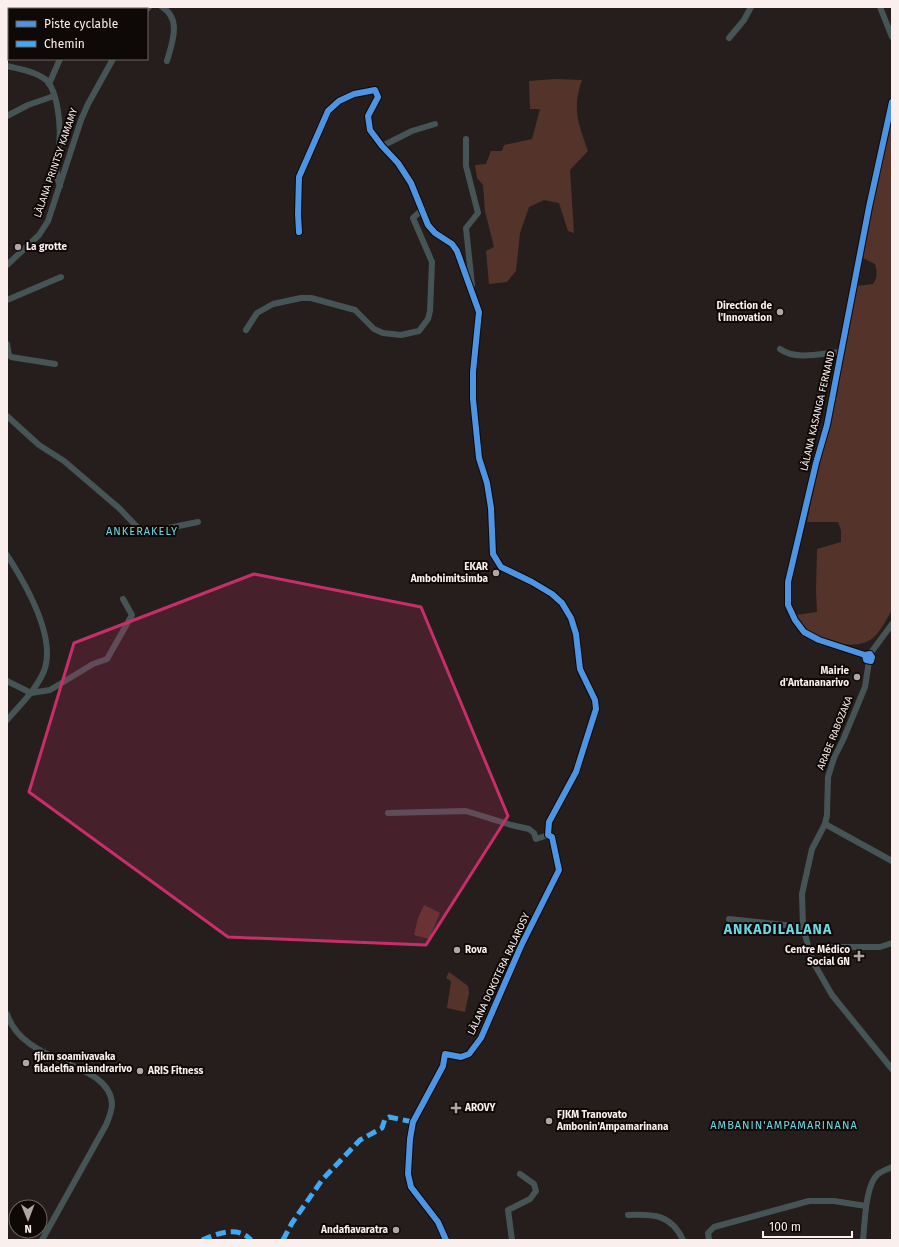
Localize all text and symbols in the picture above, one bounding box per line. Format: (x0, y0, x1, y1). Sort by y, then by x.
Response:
legend (8, 8, 148, 60)
text: Piste cyclable (44, 17, 118, 31)
text: Chemin (44, 37, 85, 51)
street label: LÀLANA PRINTSY KAMAMY (30, 106, 81, 219)
place label: La grotte (26, 241, 67, 253)
marker: La grotte (13, 242, 23, 252)
place label: Direction de l'Innovation (716, 300, 772, 324)
marker: Direction de l'Innovation (775, 307, 785, 317)
street label: LÀLANA KASANGA FERNAND (796, 349, 838, 472)
district label: ANKERAKELY (106, 525, 178, 538)
place label: EKAR Ambohimitsimba (410, 561, 489, 585)
marker: EKAR Ambohimitsimba (491, 568, 501, 578)
place label: Mairie d'Antananarivo (780, 665, 849, 689)
marker: Mairie d'Antananarivo (852, 672, 862, 682)
street label: ARABE RABOZAKA (815, 694, 855, 772)
street label: LÀLANA DOKOTERA RALAROSY (464, 910, 533, 1037)
district label: ANKADILALANA (723, 921, 832, 938)
place label: Centre Médico Social GN (785, 943, 850, 968)
place label: Rova (465, 944, 488, 956)
marker: Rova (452, 945, 462, 955)
marker: Centre Médico Social GN (853, 950, 865, 962)
place label: fjkm soamivavaka filadelfia miandrarivo (34, 1051, 132, 1075)
marker: fjkm soamivavaka filadelfia miandrarivo (21, 1058, 31, 1068)
place label: ARIS Fitness (147, 1065, 203, 1077)
marker: ARIS Fitness (135, 1066, 145, 1076)
marker: AROVY (450, 1102, 462, 1114)
place label: AROVY (464, 1102, 496, 1114)
place label: FJKM Tranovato Ambonin'Ampamarinana (556, 1109, 669, 1133)
marker: FJKM Tranovato Ambonin'Ampamarinana (544, 1116, 554, 1126)
district label: AMBANIN'AMPAMARINANA (710, 1119, 858, 1132)
north arrow (8, 1199, 48, 1239)
scale bar (763, 1213, 852, 1239)
text: 100 m (769, 1220, 801, 1234)
text: N (24, 1222, 32, 1235)
place label: Andafiavaratra (320, 1224, 389, 1236)
marker: Andafiavaratra (391, 1225, 401, 1235)

